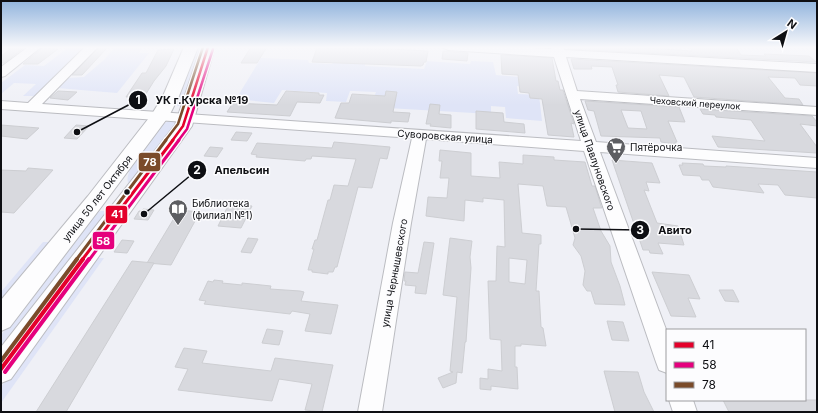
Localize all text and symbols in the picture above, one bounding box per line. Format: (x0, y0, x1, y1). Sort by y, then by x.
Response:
north arrow (766, 12, 806, 52)
text: N (784, 16, 800, 32)
callout: УК г.Курска №19 (128, 89, 257, 112)
text: 1 (135, 92, 141, 107)
text: УК г.Курска №19 (155, 93, 249, 107)
street label: Чеховский переулок (649, 94, 741, 112)
street label: улица Павлуновского (572, 108, 618, 212)
street label: Суворовская улица (397, 127, 493, 145)
supermarket icon: Пятёрочка (605, 136, 627, 164)
place label: Пятёрочка (630, 141, 682, 153)
street label: улица 50 лет Октября (60, 152, 134, 244)
line badge: 78 (138, 152, 161, 172)
text: 78 (143, 155, 157, 169)
callout: Апельсин (187, 158, 278, 181)
text: 2 (193, 162, 201, 177)
text: Апельсин (215, 163, 270, 177)
unlabelled marker (122, 187, 132, 197)
place label: Библиотека (филиал №1) (192, 197, 253, 221)
library icon: Библиотека (филиал №1) (167, 198, 189, 226)
line badge: 41 (105, 205, 128, 224)
text: 41 (111, 207, 123, 221)
street label: улица Чернышевского (379, 218, 409, 328)
callout: Авито (630, 219, 700, 242)
text: 3 (636, 222, 644, 237)
text: Авито (658, 223, 692, 237)
line badge: 58 (92, 231, 115, 250)
text: 58 (96, 234, 110, 248)
legend (666, 329, 806, 401)
text: 41 (702, 337, 714, 352)
text: 58 (702, 357, 717, 372)
text: 78 (702, 377, 716, 392)

